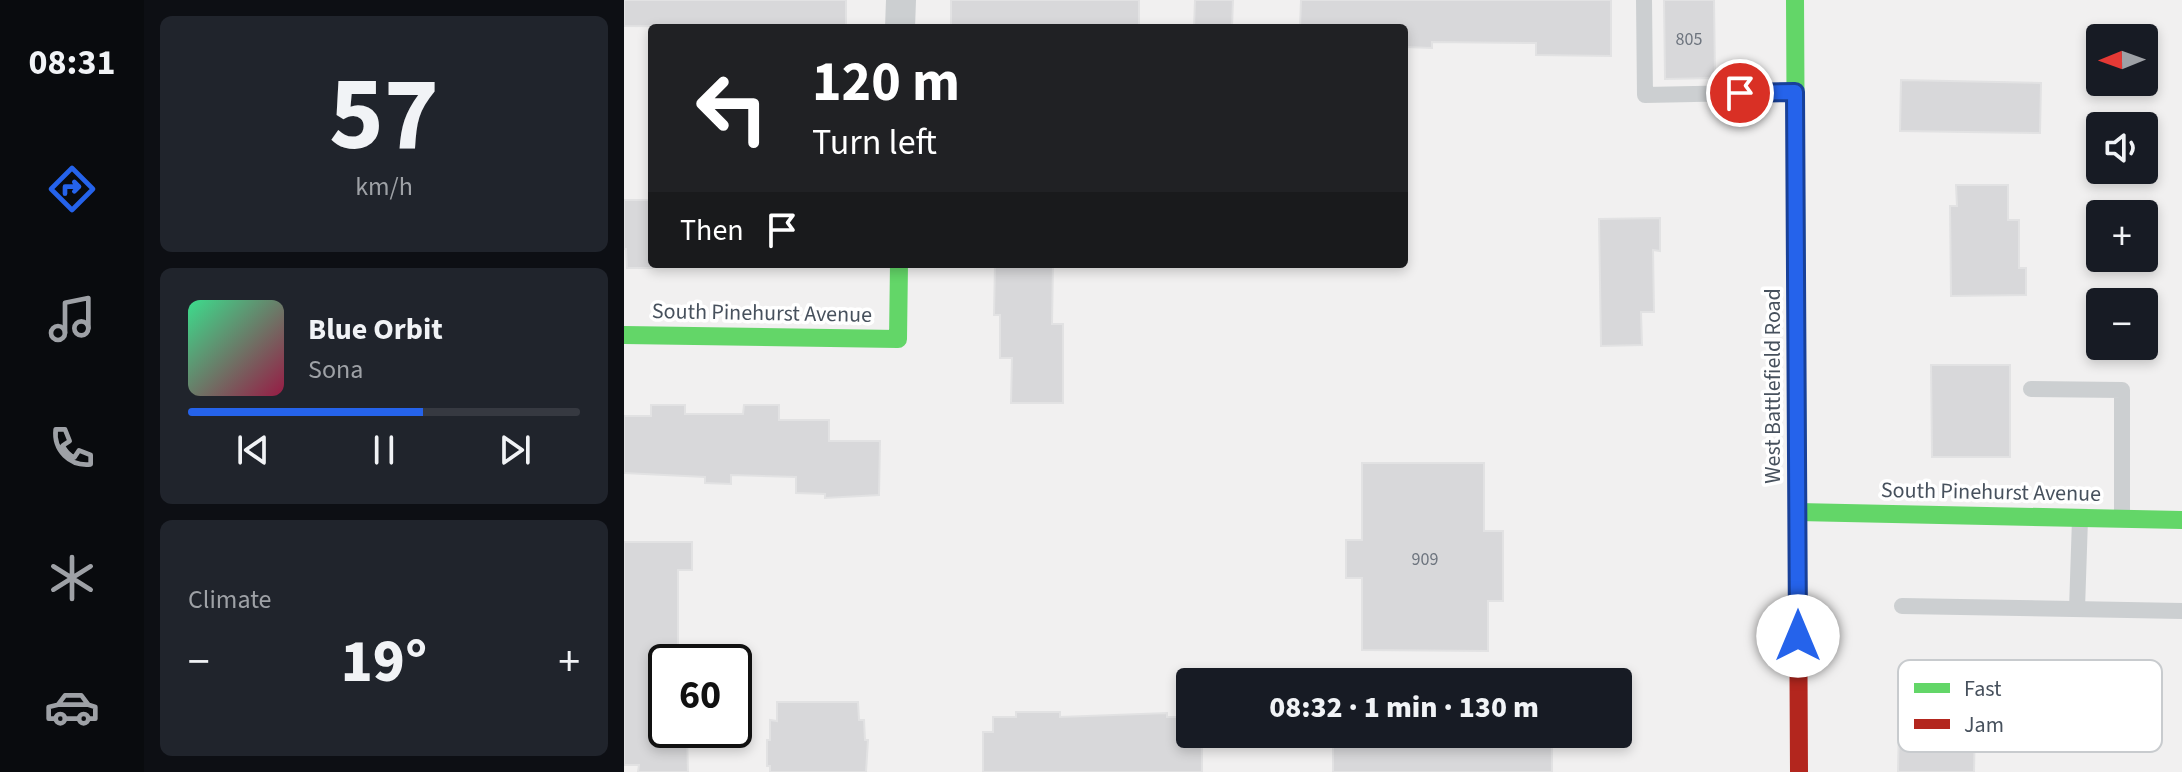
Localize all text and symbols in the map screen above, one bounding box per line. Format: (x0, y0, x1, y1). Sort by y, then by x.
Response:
north arrow (2086, 24, 2158, 96)
map controls (2086, 24, 2158, 360)
house number: 805 (1676, 27, 1702, 52)
text: 08:31 (29, 37, 115, 88)
text: 57 (329, 42, 439, 190)
text: 120 m (812, 43, 960, 122)
icon: left (680, 56, 784, 160)
pin (1706, 59, 1774, 127)
icon: arrive (1718, 71, 1762, 115)
button: sound (2086, 112, 2158, 184)
text: Turn left (812, 117, 937, 168)
icon: directions (44, 161, 100, 217)
text: km/h (355, 168, 413, 205)
button: + (2086, 200, 2158, 272)
icon: arrive (760, 208, 804, 252)
text: Then (680, 209, 744, 252)
street label: West Battlefield Road (1757, 288, 1789, 484)
button: − (2086, 288, 2158, 360)
icon: music (44, 291, 100, 347)
street label: South Pinehurst Avenue (652, 295, 872, 331)
text: Blue Orbit (308, 308, 443, 351)
text: Sona (308, 351, 363, 388)
icon: phone (44, 420, 100, 476)
icon: previous (231, 428, 275, 472)
icon: pause (362, 428, 406, 472)
icon: next (493, 428, 537, 472)
street label: South Pinehurst Avenue (1881, 474, 2101, 510)
house number: 909 (1412, 547, 1438, 572)
icon: climate (44, 550, 100, 606)
text: Climate (188, 581, 272, 618)
position arrow (1756, 594, 1840, 678)
text: 19° (341, 620, 427, 705)
text: − (188, 631, 210, 694)
text: + (558, 631, 580, 694)
speed limit sign: 60 (648, 644, 752, 748)
legend (1898, 660, 2162, 752)
text: Fast (1964, 673, 2002, 705)
icon: car (44, 679, 100, 735)
text: 08:32 · 1 min · 130 m (1269, 686, 1539, 729)
text: Jam (1964, 709, 2004, 741)

